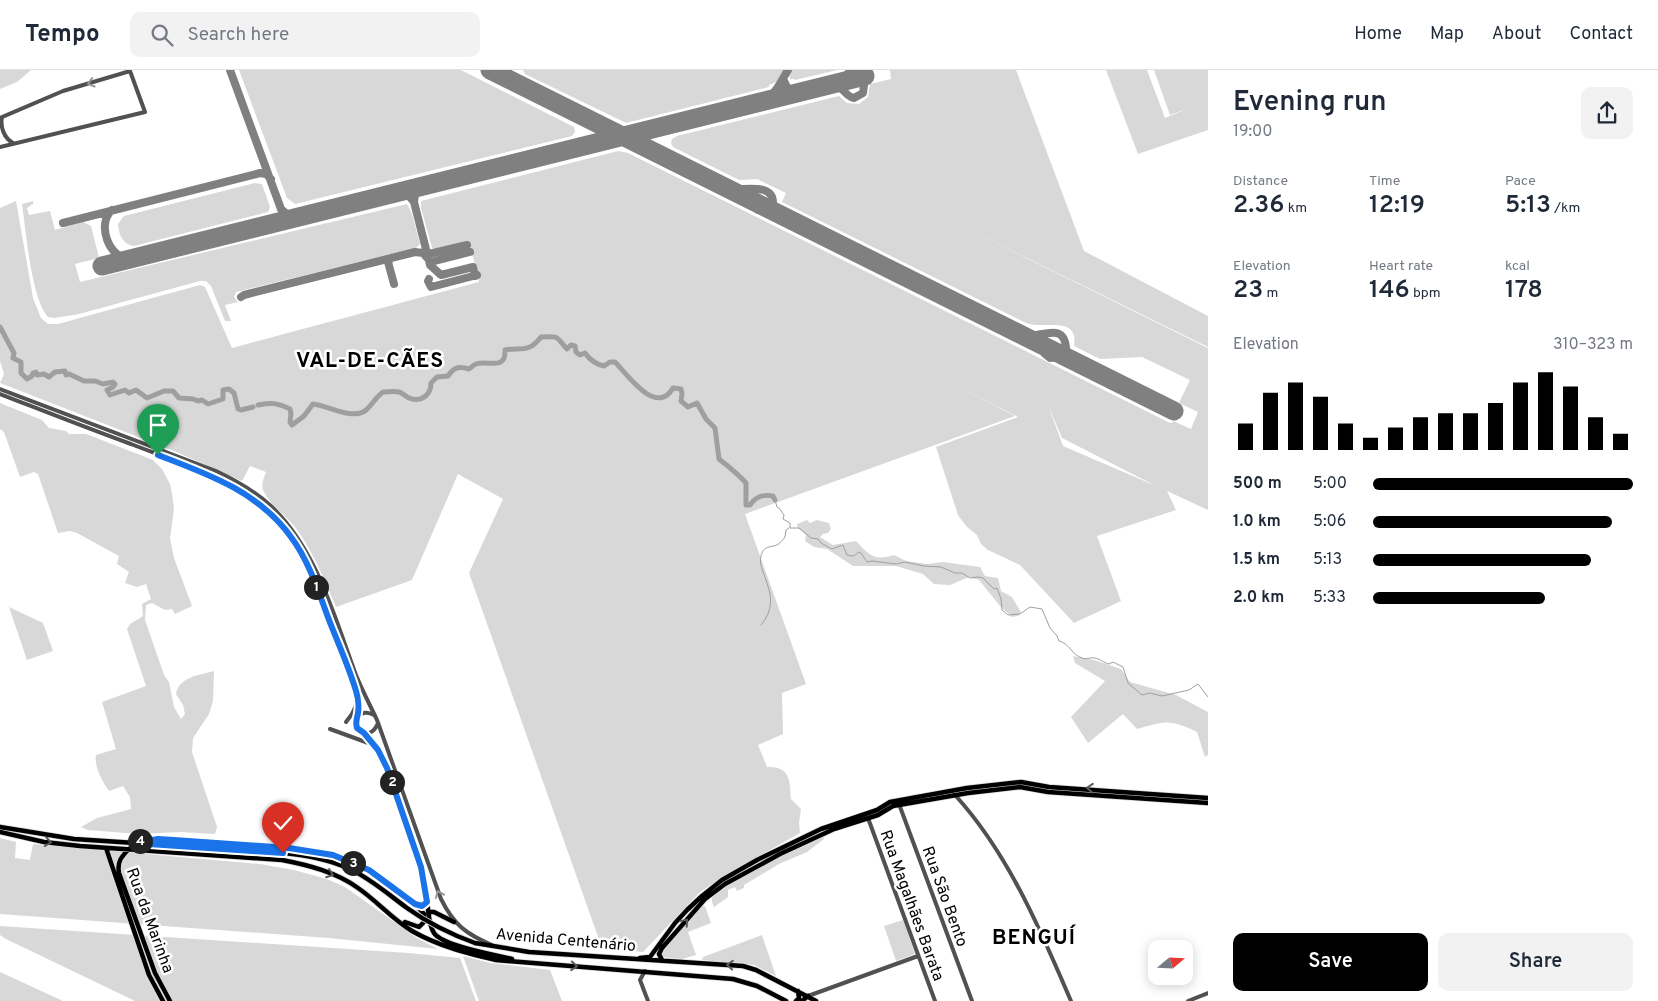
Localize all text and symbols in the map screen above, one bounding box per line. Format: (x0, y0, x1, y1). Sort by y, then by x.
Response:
search box (130, 12, 480, 57)
text: Tempo (25, 20, 100, 50)
icon: search (148, 21, 176, 49)
text: Search here (188, 23, 289, 47)
text: Home (1354, 23, 1402, 46)
text: Map (1430, 23, 1464, 46)
text: About (1492, 23, 1541, 46)
text: Contact (1569, 23, 1633, 46)
one-way arrow (88, 78, 96, 88)
text: Evening run (1233, 85, 1387, 121)
button: share (1581, 87, 1633, 139)
text: 19:00 (1233, 122, 1273, 142)
text: Distance (1233, 173, 1288, 190)
text: Time (1369, 173, 1400, 190)
text: Pace (1505, 173, 1536, 190)
text: 2.36 (1233, 190, 1284, 222)
text: 12:19 (1369, 190, 1425, 222)
text: 5:13 (1505, 190, 1551, 222)
text: km (1284, 200, 1307, 217)
text: /km (1551, 200, 1580, 217)
text: Elevation (1233, 258, 1291, 275)
text: Heart rate (1369, 258, 1433, 275)
text: kcal (1505, 258, 1530, 275)
text: 23 (1233, 275, 1263, 307)
text: 146 (1369, 275, 1410, 307)
text: 178 (1505, 275, 1543, 307)
text: m (1263, 285, 1278, 302)
text: bpm (1410, 285, 1441, 302)
text: Elevation (1233, 335, 1299, 355)
text: 310–323 m (1553, 335, 1633, 355)
district label: VAL-DE-CÃES (296, 348, 444, 375)
pin (137, 404, 179, 455)
icon: arrive (144, 411, 172, 439)
text: 500 m (1233, 474, 1282, 494)
text: 5:00 (1313, 474, 1347, 494)
text: 1.0 km (1233, 512, 1281, 532)
text: 5:06 (1313, 512, 1346, 532)
text: 1.5 km (1233, 550, 1280, 570)
text: 5:13 (1313, 550, 1342, 570)
pin: 1 (304, 574, 328, 600)
text: 1 (314, 579, 319, 596)
text: 2.0 km (1233, 588, 1284, 608)
text: 5:33 (1313, 588, 1346, 608)
pin: 2 (380, 770, 404, 794)
text: 2 (388, 774, 397, 791)
one-way arrow (1085, 783, 1093, 794)
pin (262, 802, 304, 853)
icon: check (269, 809, 297, 837)
street label: Rua Magalhães Barata (874, 827, 948, 984)
pin: 4 (128, 828, 152, 854)
text: 4 (136, 833, 145, 850)
one-way arrow (44, 836, 52, 847)
street label: Rua São Bento (917, 844, 972, 950)
pin: 3 (340, 850, 366, 876)
text: 3 (349, 855, 358, 872)
street label: Rua da Marinha (121, 865, 177, 976)
one-way arrow (325, 868, 334, 878)
one-way arrow (435, 891, 445, 899)
one-way arrow (680, 918, 689, 927)
district label: BENGUÍ (992, 924, 1077, 952)
street label: Avenida Centenário (495, 925, 637, 957)
button: Save (1233, 933, 1428, 991)
button: Share (1438, 933, 1633, 991)
north arrow (1148, 940, 1192, 985)
map controls (1148, 940, 1193, 985)
one-way arrow (726, 960, 734, 971)
one-way arrow (570, 961, 578, 972)

